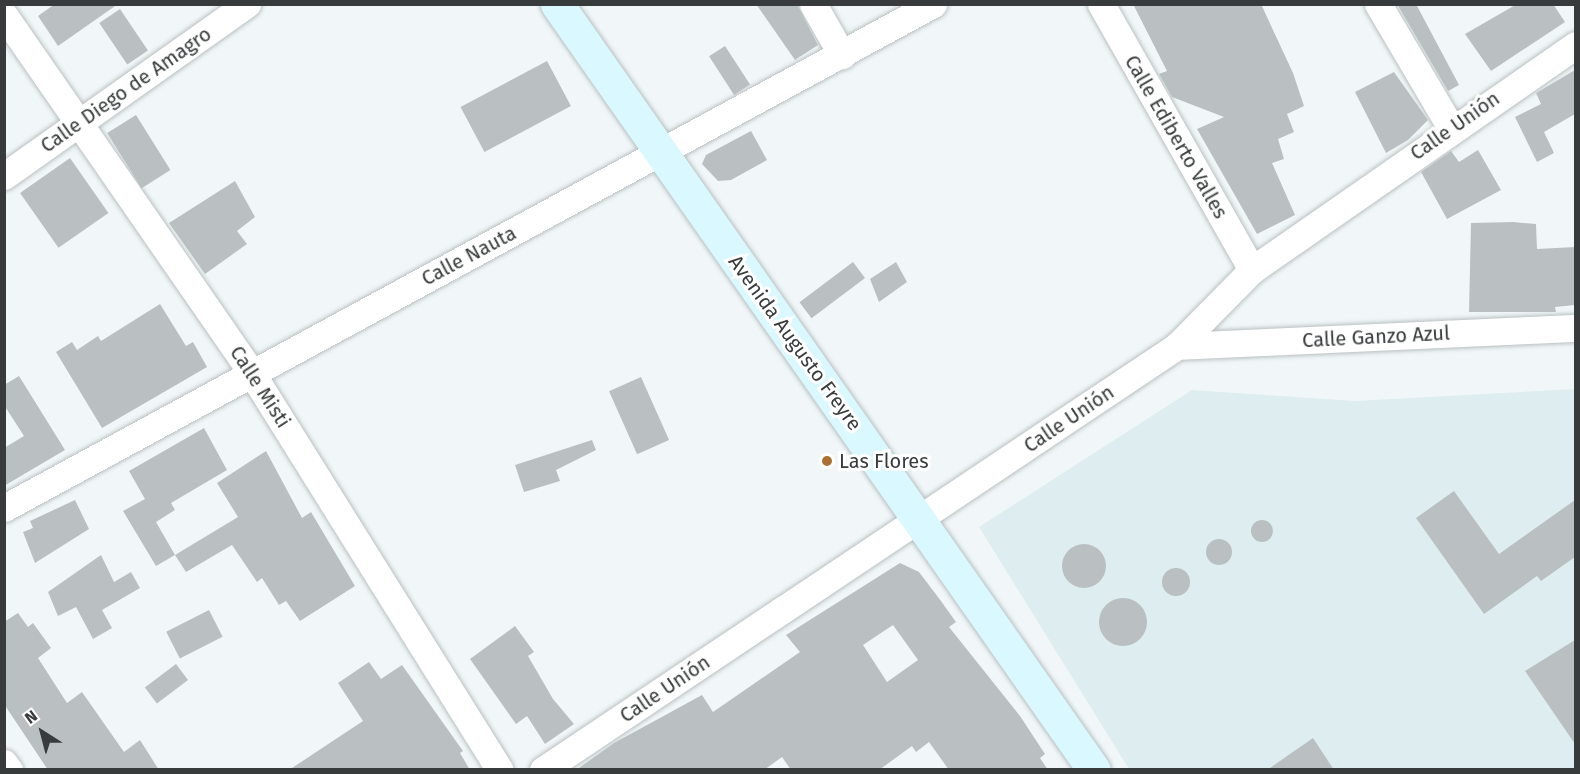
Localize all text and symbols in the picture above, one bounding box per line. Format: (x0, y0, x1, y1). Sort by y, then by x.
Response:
street label: Calle Diego de Amagro (36, 22, 216, 158)
street label: Calle Ediberto Valles (1119, 51, 1233, 223)
street label: Calle Unión (1406, 86, 1504, 166)
street label: Calle Nauta (418, 221, 520, 291)
street label: Avenida Augusto Freyre (723, 251, 867, 435)
street label: Calle Ganzo Azul (1302, 321, 1450, 353)
street label: Calle Misti (225, 342, 295, 432)
street label: Calle Unión (1019, 380, 1119, 458)
place label: Las Flores (839, 449, 928, 473)
marker: Las Flores (820, 454, 834, 468)
street label: Calle Unión (615, 650, 715, 728)
north arrow (12, 702, 72, 762)
text: N (21, 706, 41, 728)

